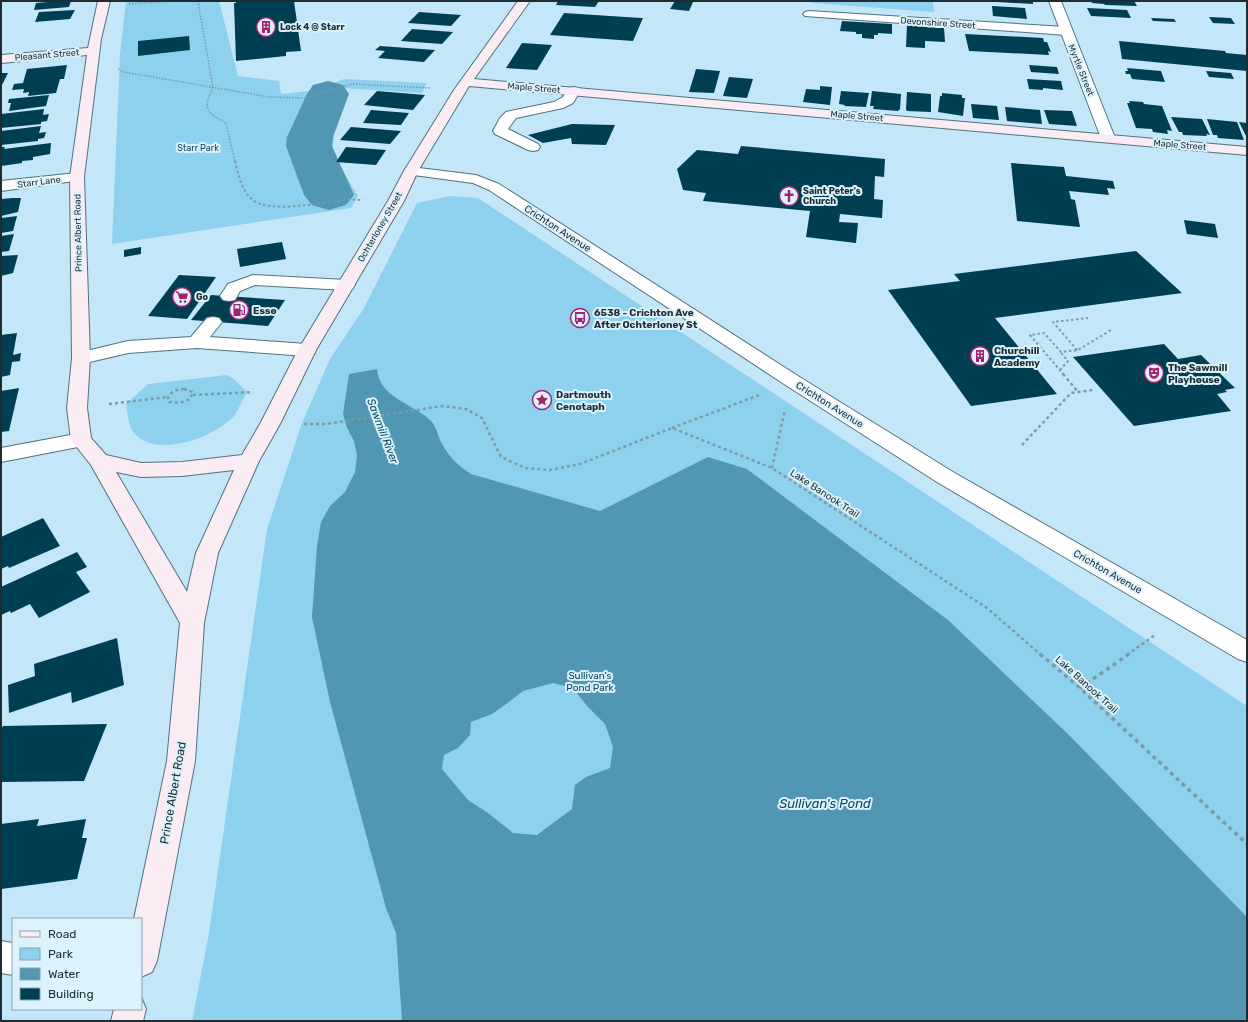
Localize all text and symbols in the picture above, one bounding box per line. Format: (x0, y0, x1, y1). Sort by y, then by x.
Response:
street label: Devonshire Street (900, 15, 976, 31)
building icon: Lock 4 @ Starr (255, 16, 277, 38)
place label: Lock 4 @ Starr (280, 22, 345, 32)
street label: Myrtle Street (1066, 43, 1096, 98)
street label: Pleasant Street (14, 47, 80, 63)
street label: Maple Street (507, 81, 561, 95)
street label: Maple Street (830, 109, 884, 123)
street label: Maple Street (1153, 138, 1207, 152)
park label: Starr Park (177, 143, 219, 153)
street label: Starr Lane (17, 174, 61, 190)
church icon: Saint Peter's Church (778, 185, 800, 207)
place label: Saint Peter's Church (803, 186, 861, 206)
street label: Ochterloney Street (356, 190, 404, 264)
street label: Prince Albert Road (72, 194, 84, 272)
street label: Crichton Avenue (522, 203, 593, 255)
supermarket icon: Go (171, 286, 193, 308)
place label: Go (196, 292, 208, 302)
fuel station icon: Esso (228, 299, 250, 321)
place label: Esso (253, 305, 277, 317)
bus stop icon: 6538 - Crichton Ave After Ochterloney St (569, 307, 591, 329)
place label: 6538 - Crichton Ave After Ochterloney St (594, 307, 698, 331)
building icon: Churchill Academy (969, 345, 991, 367)
place label: Churchill Academy (994, 345, 1040, 369)
theatre icon: The Sawmill Playhouse (1143, 362, 1165, 384)
place label: The Sawmill Playhouse (1168, 362, 1227, 386)
street label: Crichton Avenue (793, 379, 866, 431)
place icon: Dartmouth Cenotaph (531, 389, 553, 411)
place label: Dartmouth Cenotaph (556, 389, 611, 413)
water label: Sawmill River (364, 397, 401, 466)
street label: Lake Banook Trail (788, 467, 861, 521)
street label: Crichton Avenue (1071, 547, 1144, 597)
street label: Lake Banook Trail (1053, 653, 1120, 716)
park label: Sullivan's Pond Park (566, 670, 615, 694)
street label: Prince Albert Road (157, 741, 189, 845)
water label: Sullivan's Pond (779, 796, 871, 811)
legend (12, 918, 142, 1010)
text: Road (48, 927, 76, 941)
text: Park (48, 947, 74, 961)
text: Water (48, 967, 80, 981)
text: Building (48, 987, 94, 1001)

